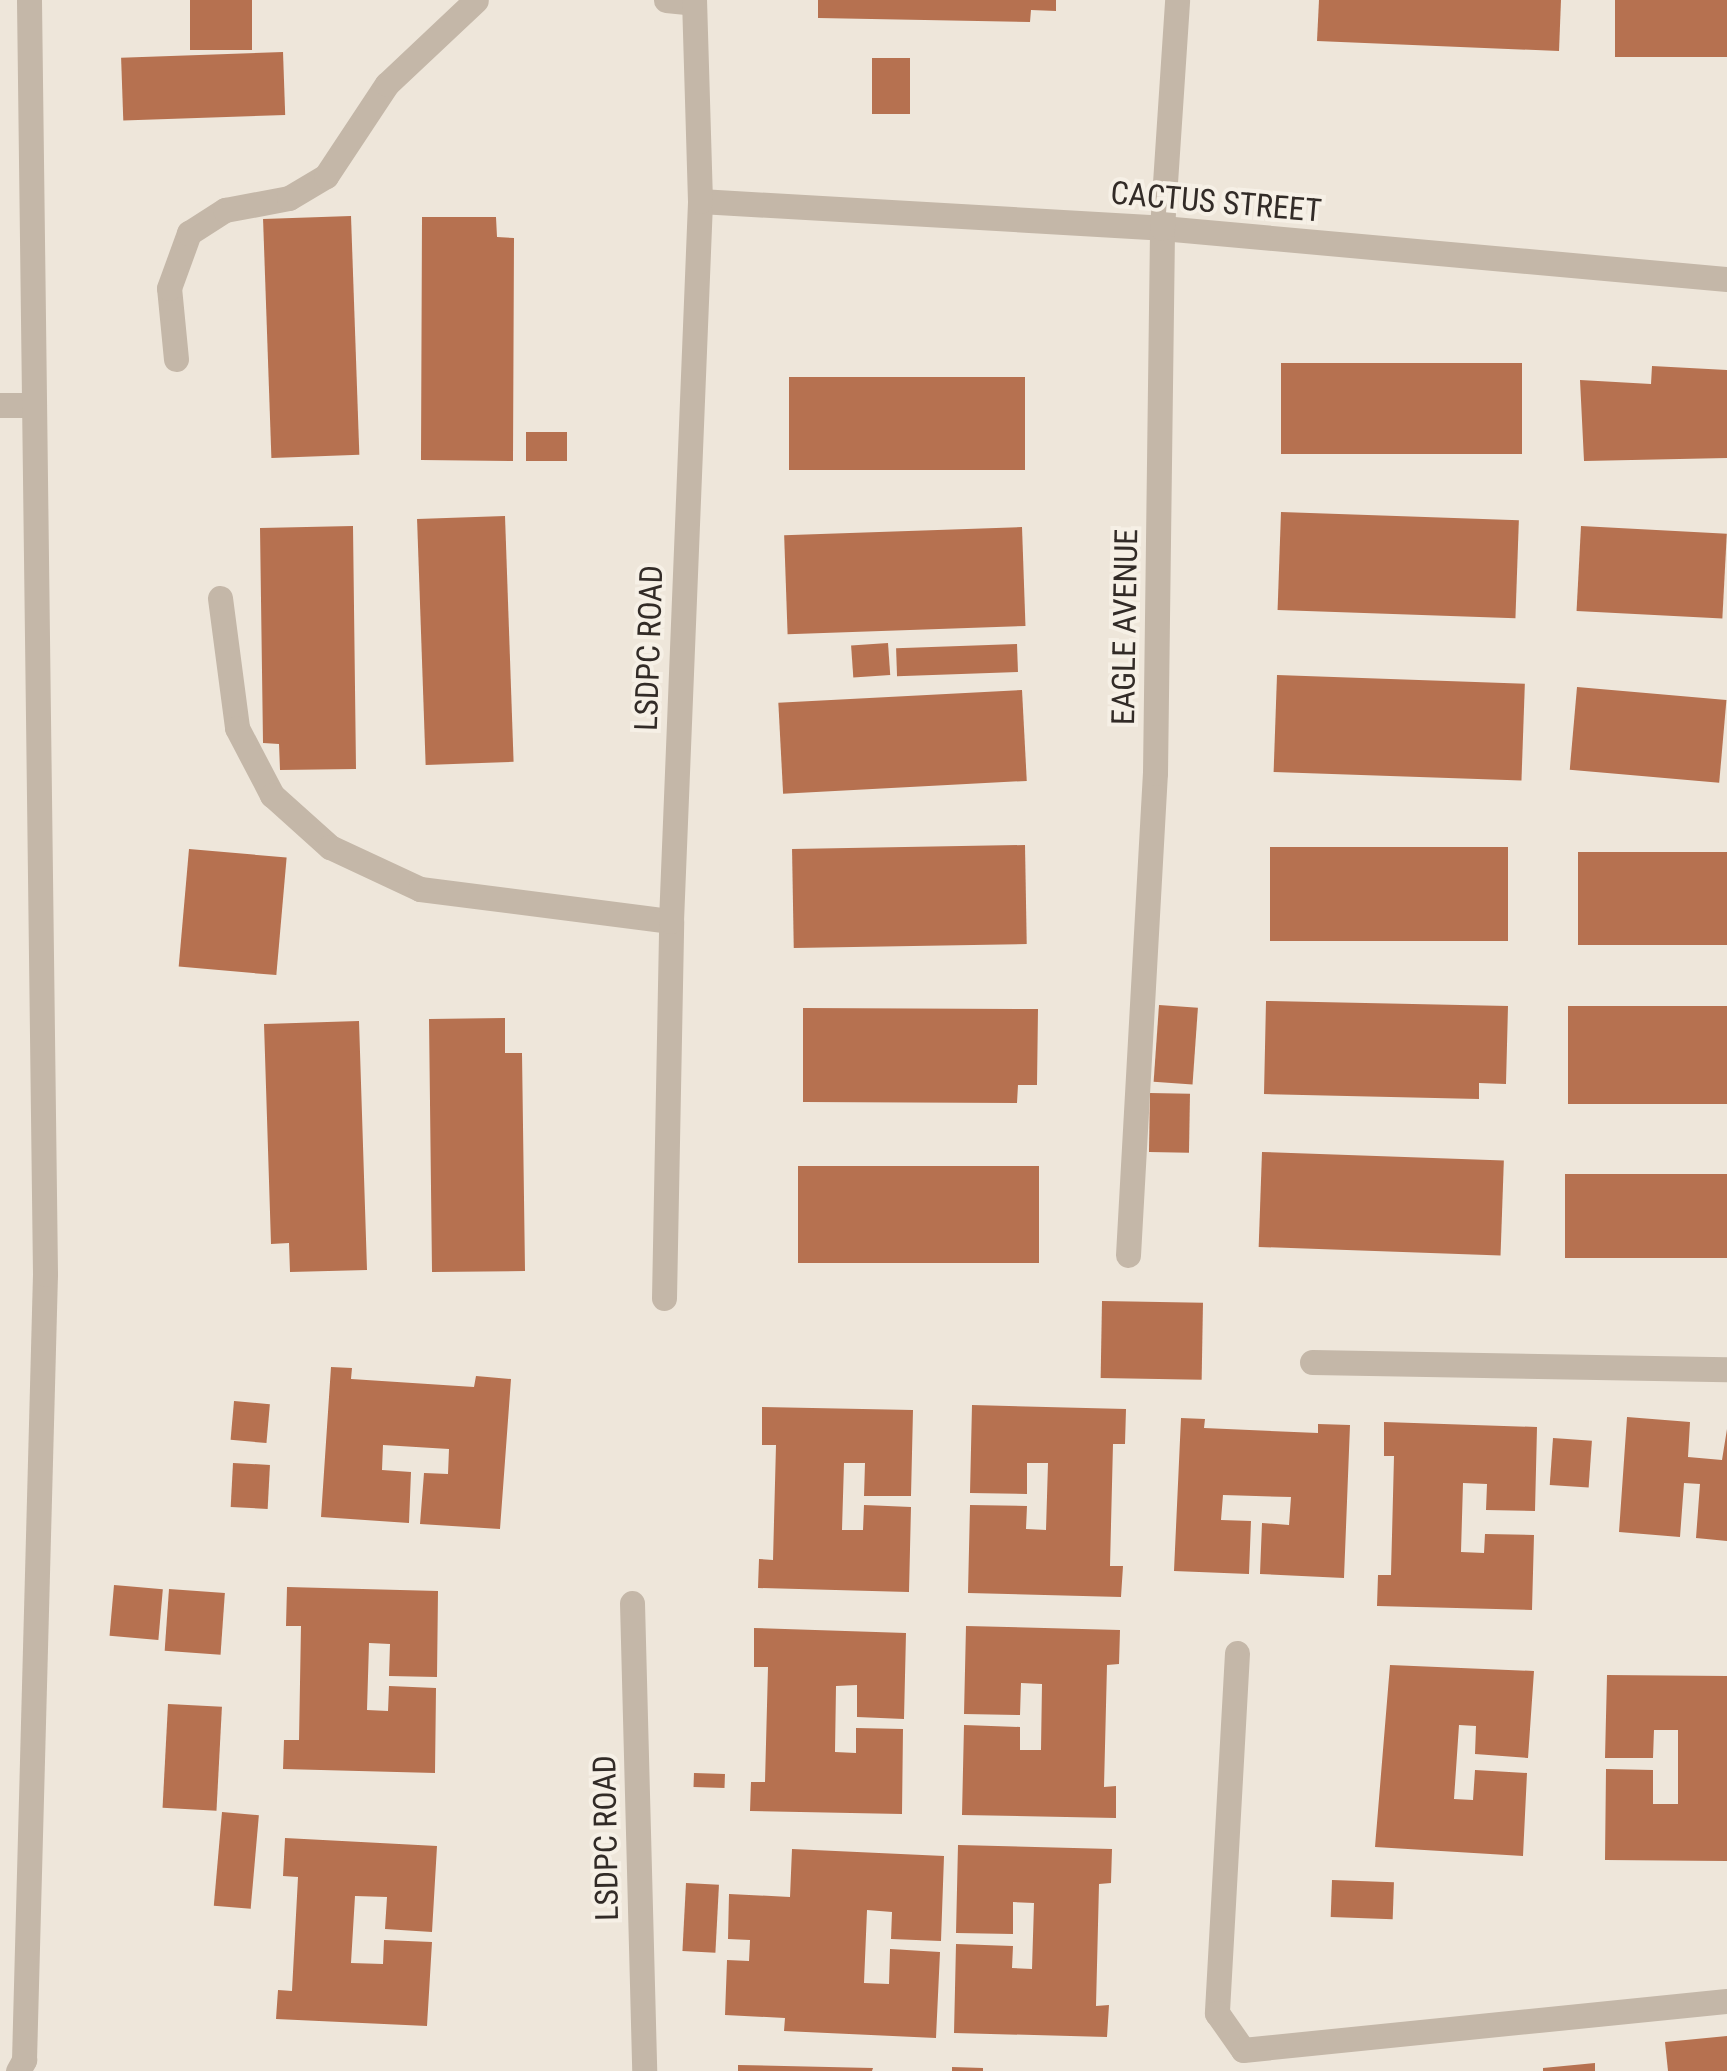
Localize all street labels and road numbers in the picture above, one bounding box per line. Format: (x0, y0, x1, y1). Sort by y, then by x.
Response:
street label: CACTUS STREET (1109, 174, 1323, 230)
street label: EAGLE AVENUE (1104, 529, 1146, 725)
street label: LSDPC ROAD (627, 564, 671, 732)
street label: LSDPC ROAD (585, 1755, 627, 1921)

